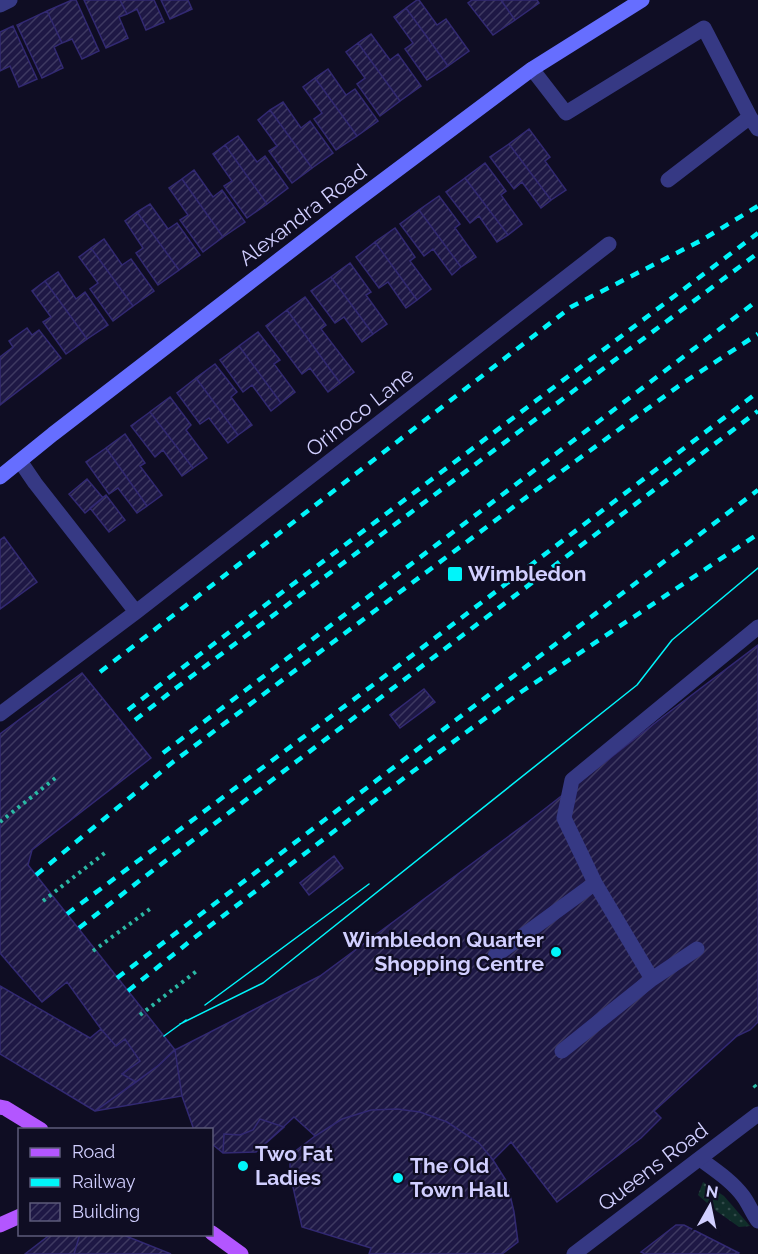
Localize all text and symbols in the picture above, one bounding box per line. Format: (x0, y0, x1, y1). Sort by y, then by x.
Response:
street label: Alexandra Road (234, 158, 372, 271)
street label: Orinoco Lane (301, 362, 419, 461)
place label: Wimbledon (468, 561, 587, 586)
marker: Wimbledon (446, 565, 464, 583)
place label: Wimbledon Quarter Shopping Centre (343, 927, 544, 976)
marker: Wimbledon Quarter Shopping Centre (549, 945, 563, 959)
street label: Queens Road (593, 1117, 713, 1216)
legend (18, 1128, 213, 1236)
text: Road (72, 1141, 115, 1162)
place label: Two Fat Ladies (255, 1141, 333, 1190)
place label: The Old Town Hall (410, 1153, 510, 1202)
marker: Two Fat Ladies (236, 1159, 250, 1173)
text: Railway (72, 1171, 136, 1192)
marker: The Old Town Hall (391, 1171, 405, 1185)
north arrow (680, 1176, 740, 1236)
text: N (705, 1181, 720, 1202)
text: Building (72, 1201, 140, 1222)

